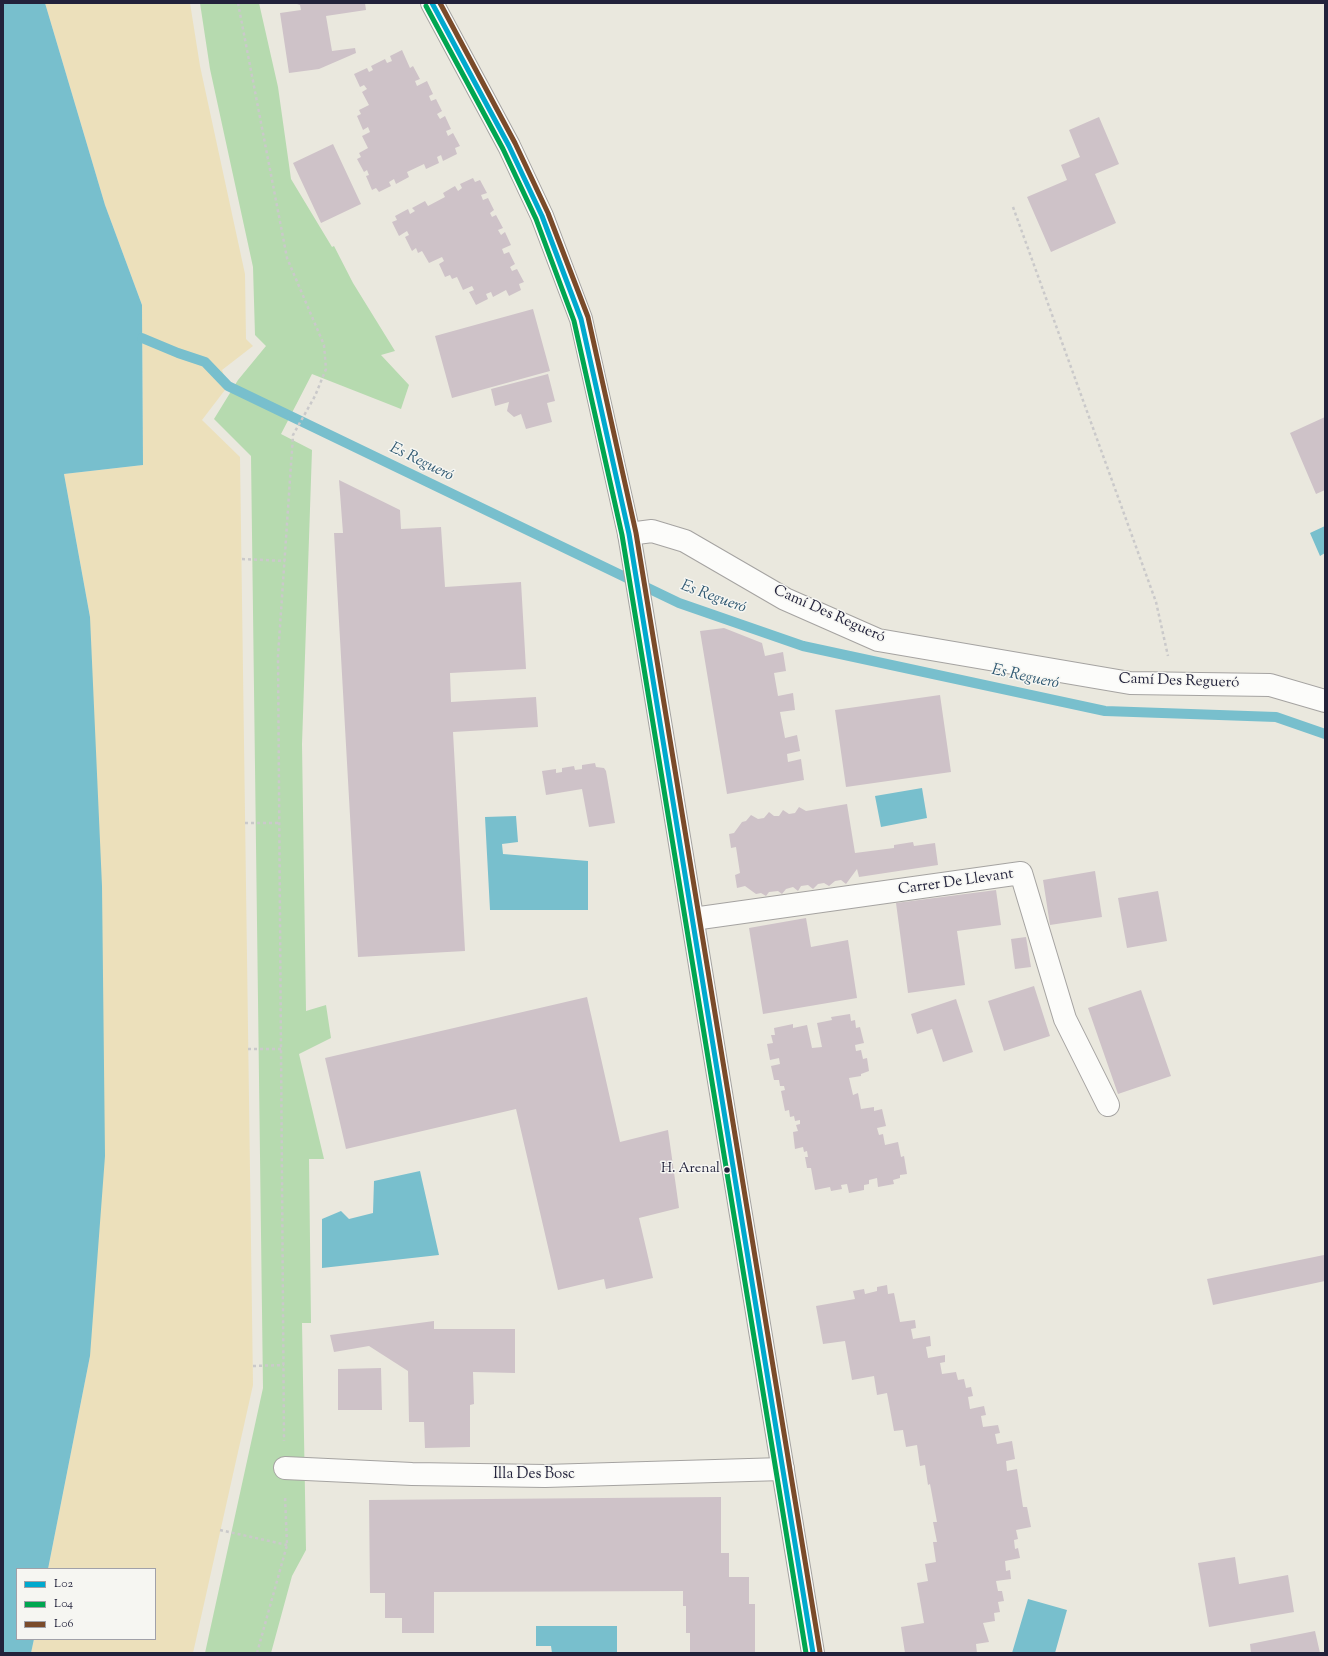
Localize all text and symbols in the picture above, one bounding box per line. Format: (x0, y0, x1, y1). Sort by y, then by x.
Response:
water label: Es Regueró (386, 439, 456, 487)
water label: Es Regueró (678, 577, 748, 619)
street label: Camí Des Regueró (770, 582, 888, 648)
water label: Es Regueró (990, 661, 1060, 695)
street label: Camí Des Regueró (1118, 671, 1240, 693)
street label: Carrer De Llevant (897, 866, 1015, 900)
place label: H. Arenal (661, 1162, 720, 1178)
marker: H. Arenal (722, 1165, 732, 1175)
street label: Illa Des Bosc (493, 1466, 575, 1484)
legend (16, 1568, 156, 1640)
text: L02 (54, 1575, 73, 1593)
text: L04 (54, 1595, 73, 1613)
text: L06 (54, 1615, 74, 1633)

